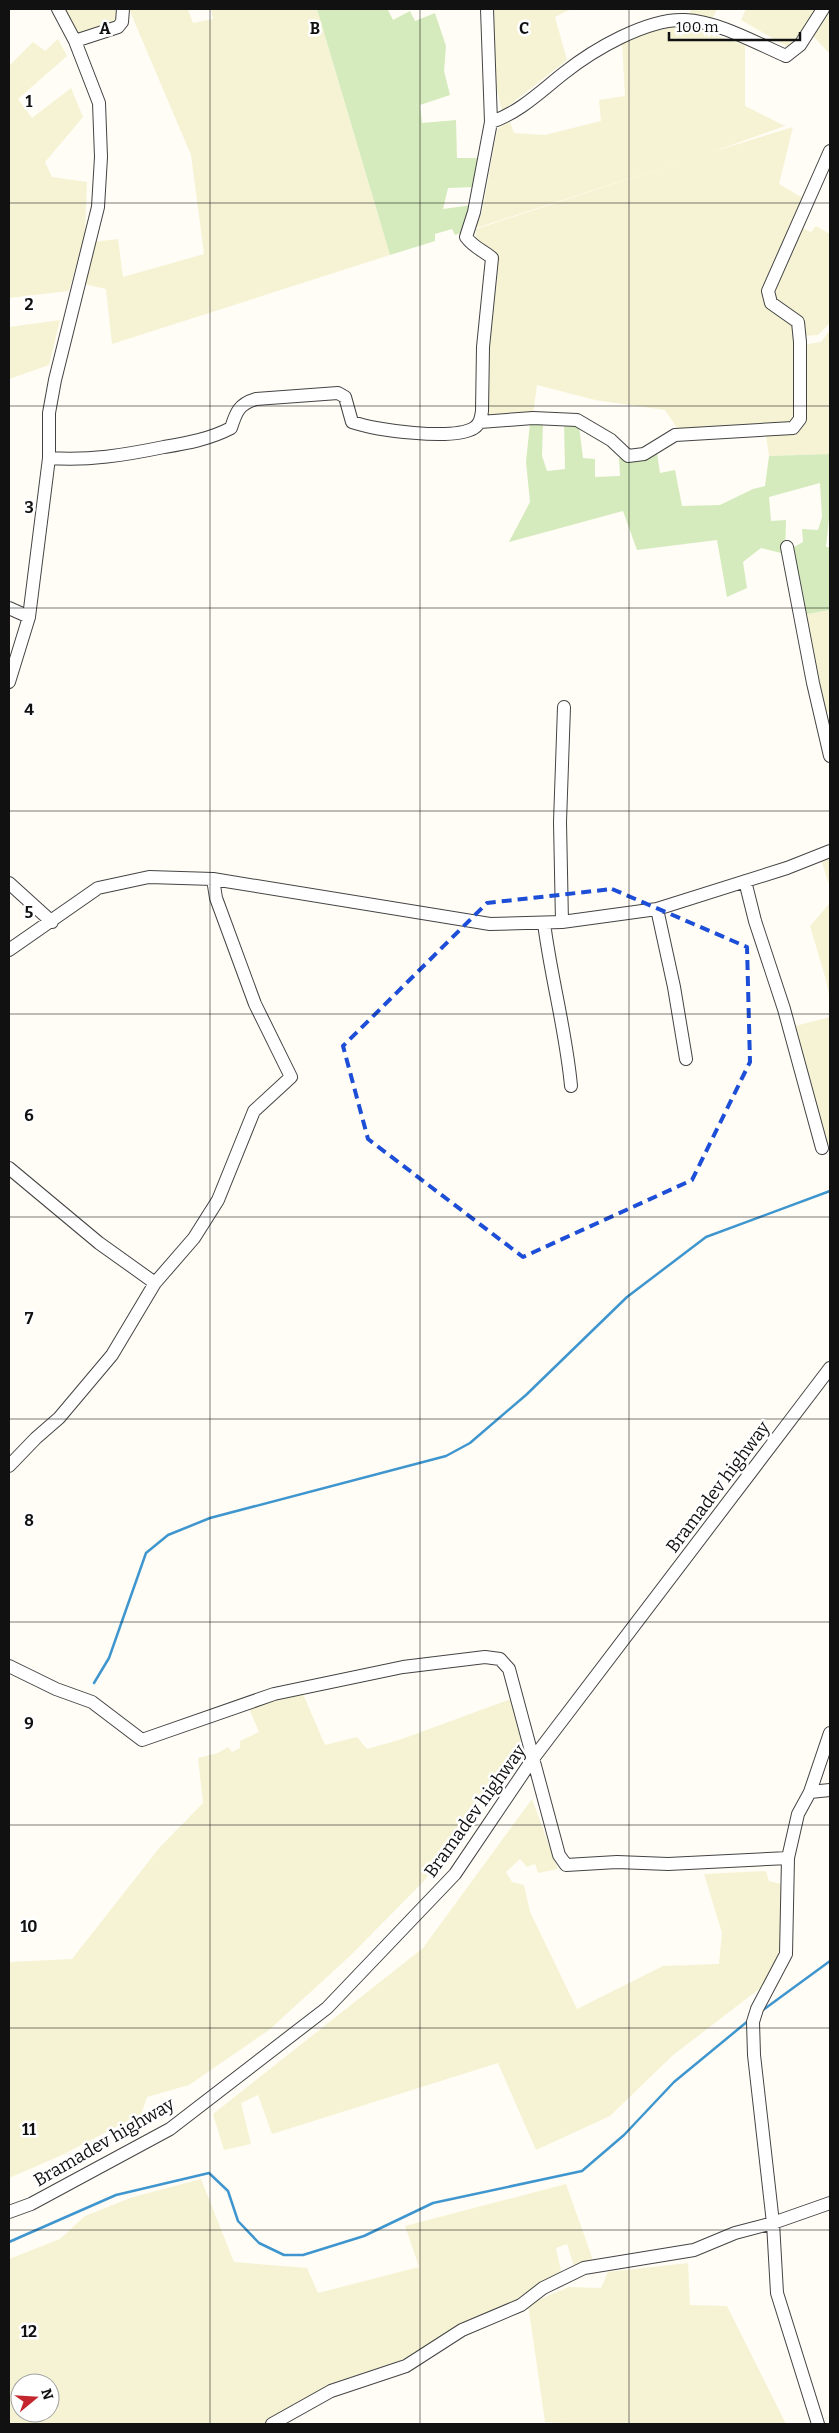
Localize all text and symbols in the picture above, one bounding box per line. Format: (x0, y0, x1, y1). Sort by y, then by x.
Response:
scale bar (669, 10, 800, 42)
text: 100 m (676, 18, 719, 36)
text: A (99, 19, 111, 38)
text: B (310, 19, 320, 38)
text: C (519, 19, 529, 38)
text: 1 (26, 92, 33, 111)
text: 2 (24, 295, 34, 314)
text: 3 (24, 498, 34, 517)
text: 4 (24, 700, 34, 719)
text: 5 (25, 903, 34, 922)
text: 6 (24, 1106, 34, 1125)
text: 7 (25, 1309, 34, 1328)
street label: Bramadev highway (661, 1417, 775, 1557)
text: 8 (24, 1511, 34, 1530)
text: 9 (24, 1714, 34, 1733)
street label: Bramadev highway (419, 1740, 531, 1882)
text: 10 (20, 1917, 38, 1936)
street label: Bramadev highway (30, 2093, 179, 2191)
text: 11 (22, 2120, 36, 2139)
text: 12 (21, 2322, 37, 2341)
north arrow (10, 2373, 60, 2423)
text: N (37, 2386, 57, 2402)

